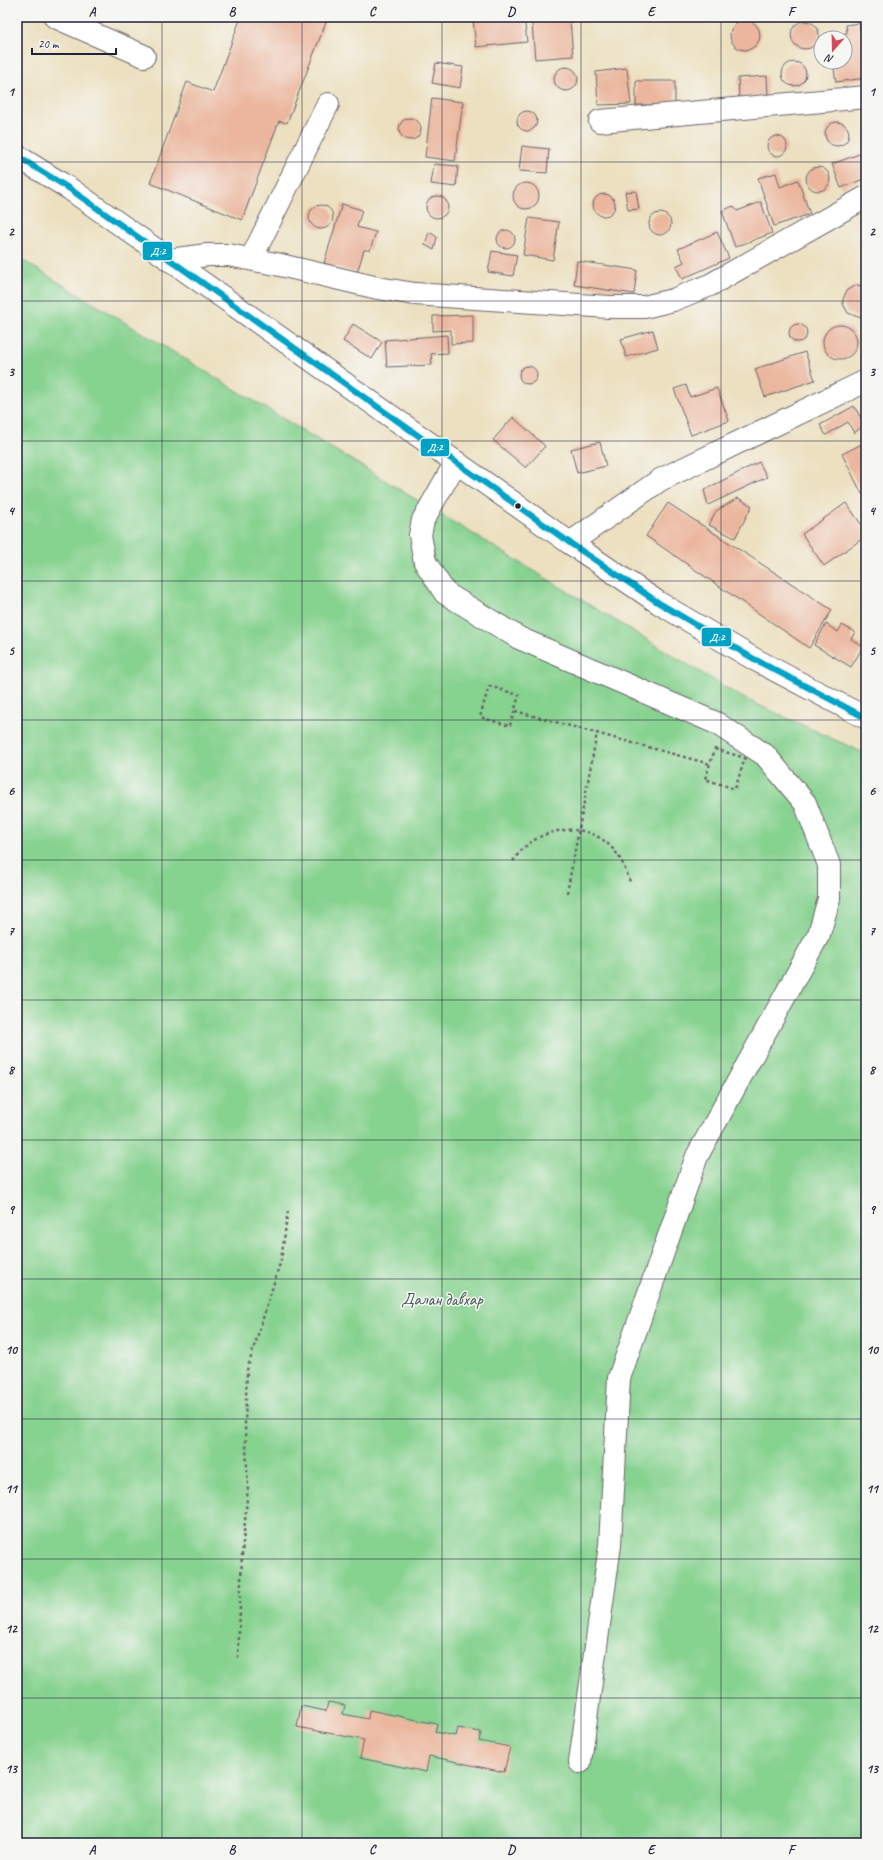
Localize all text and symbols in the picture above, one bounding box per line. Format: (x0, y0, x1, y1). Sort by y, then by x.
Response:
text: A (89, 4, 97, 20)
text: B (229, 4, 237, 20)
text: C (369, 4, 377, 20)
text: D (507, 4, 516, 20)
text: E (648, 4, 657, 20)
text: F (788, 4, 797, 20)
scale bar (32, 30, 116, 56)
north arrow (813, 30, 853, 70)
text: 20 m (38, 36, 60, 52)
text: N (822, 51, 835, 67)
text: 1 (8, 84, 16, 100)
text: 1 (869, 84, 877, 100)
text: 2 (8, 224, 15, 240)
text: 2 (869, 224, 876, 240)
line badge: Д:2 (142, 241, 173, 261)
text: Д:2 (150, 244, 167, 258)
text: 3 (8, 364, 15, 380)
text: 3 (869, 364, 876, 380)
line badge: Д:2 (420, 438, 450, 457)
text: Д:2 (427, 440, 444, 454)
unlabelled marker (513, 501, 523, 511)
text: 4 (8, 503, 16, 519)
text: 4 (869, 503, 877, 519)
line badge: Д:2 (701, 627, 732, 647)
text: Д:2 (709, 630, 726, 644)
text: 5 (8, 643, 15, 659)
text: 5 (869, 643, 876, 659)
text: 6 (8, 783, 15, 799)
text: 6 (869, 783, 876, 799)
text: 7 (8, 923, 15, 939)
text: 7 (869, 923, 876, 939)
text: 8 (8, 1062, 16, 1078)
text: 8 (869, 1062, 877, 1078)
text: 9 (8, 1202, 15, 1218)
text: 9 (869, 1202, 876, 1218)
park label: Далан давхар (401, 1289, 484, 1310)
text: 10 (5, 1342, 18, 1358)
text: 10 (866, 1342, 879, 1358)
text: 11 (5, 1481, 19, 1497)
text: 11 (866, 1481, 880, 1497)
text: 12 (5, 1621, 18, 1637)
text: 12 (866, 1621, 879, 1637)
text: 13 (5, 1761, 18, 1777)
text: 13 (866, 1761, 879, 1777)
text: A (89, 1842, 97, 1858)
text: B (229, 1842, 237, 1858)
text: C (369, 1842, 377, 1858)
text: D (507, 1842, 516, 1858)
text: E (648, 1842, 657, 1858)
text: F (788, 1842, 797, 1858)

